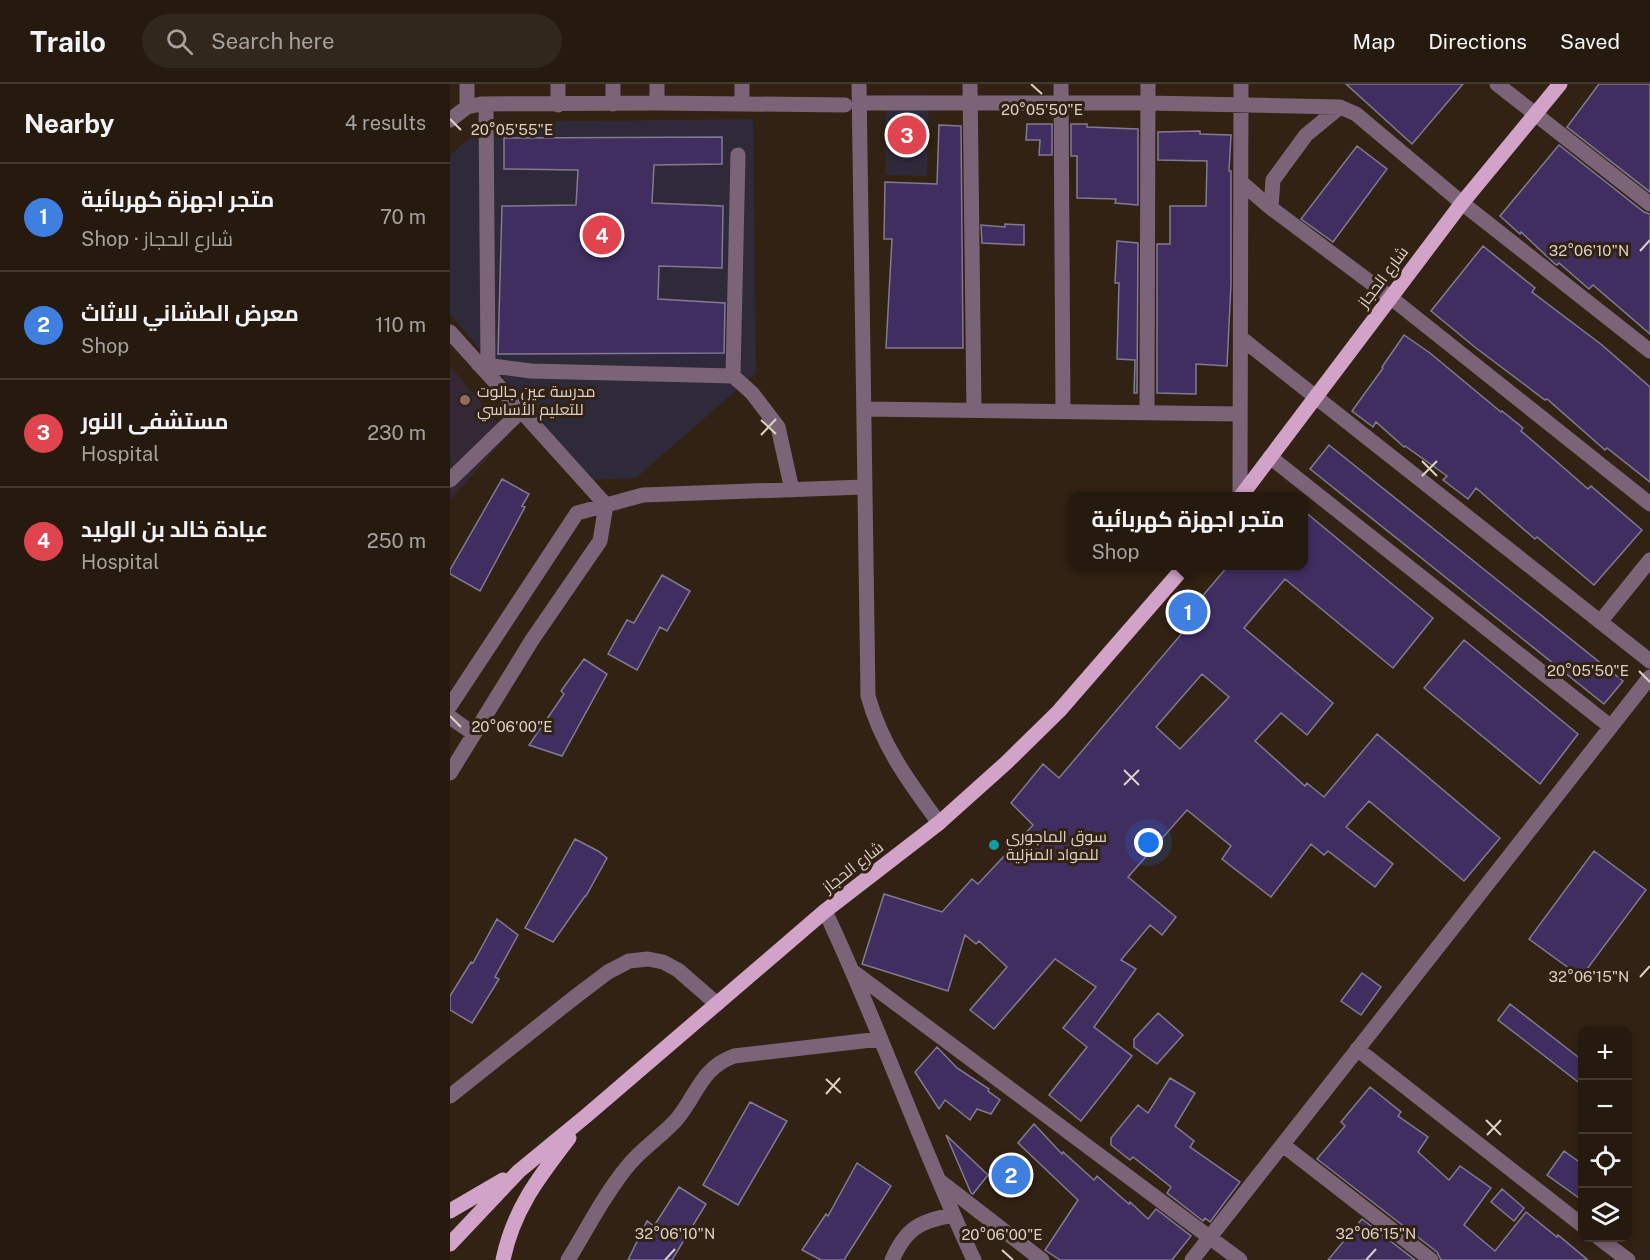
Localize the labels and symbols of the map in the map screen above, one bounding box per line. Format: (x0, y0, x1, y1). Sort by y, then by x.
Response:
text: 20°05'50"E (1001, 101, 1083, 118)
pin: 3 (888, 112, 926, 158)
text: 20°05'55"E (471, 121, 553, 138)
pin: 4 (582, 212, 622, 258)
text: 32°06'10"N (1549, 242, 1629, 259)
street label: شارع الحجاز (1353, 243, 1414, 313)
place label: مدرسة عين جالوت للتعليم الأساسي (477, 382, 596, 422)
marker: مدرسة عين جالوت للتعليم الأساسي (458, 393, 472, 407)
pin: 1 (1168, 590, 1208, 634)
text: 20°05'50"E (1547, 662, 1629, 679)
text: 20°06'00"E (471, 718, 553, 735)
place label: سوق الماجوري للمواد المنزلية (1006, 827, 1107, 864)
your location (1134, 828, 1163, 857)
street label: شارع الحجاز (818, 837, 888, 899)
marker: سوق الماجوري للمواد المنزلية (987, 838, 1001, 852)
text: 32°06'15"N (1549, 968, 1629, 985)
pin: 2 (992, 1152, 1030, 1198)
text: 32°06'10"N (635, 1225, 715, 1242)
text: 32°06'15"N (1336, 1225, 1416, 1242)
text: 20°06'00"E (961, 1226, 1043, 1243)

